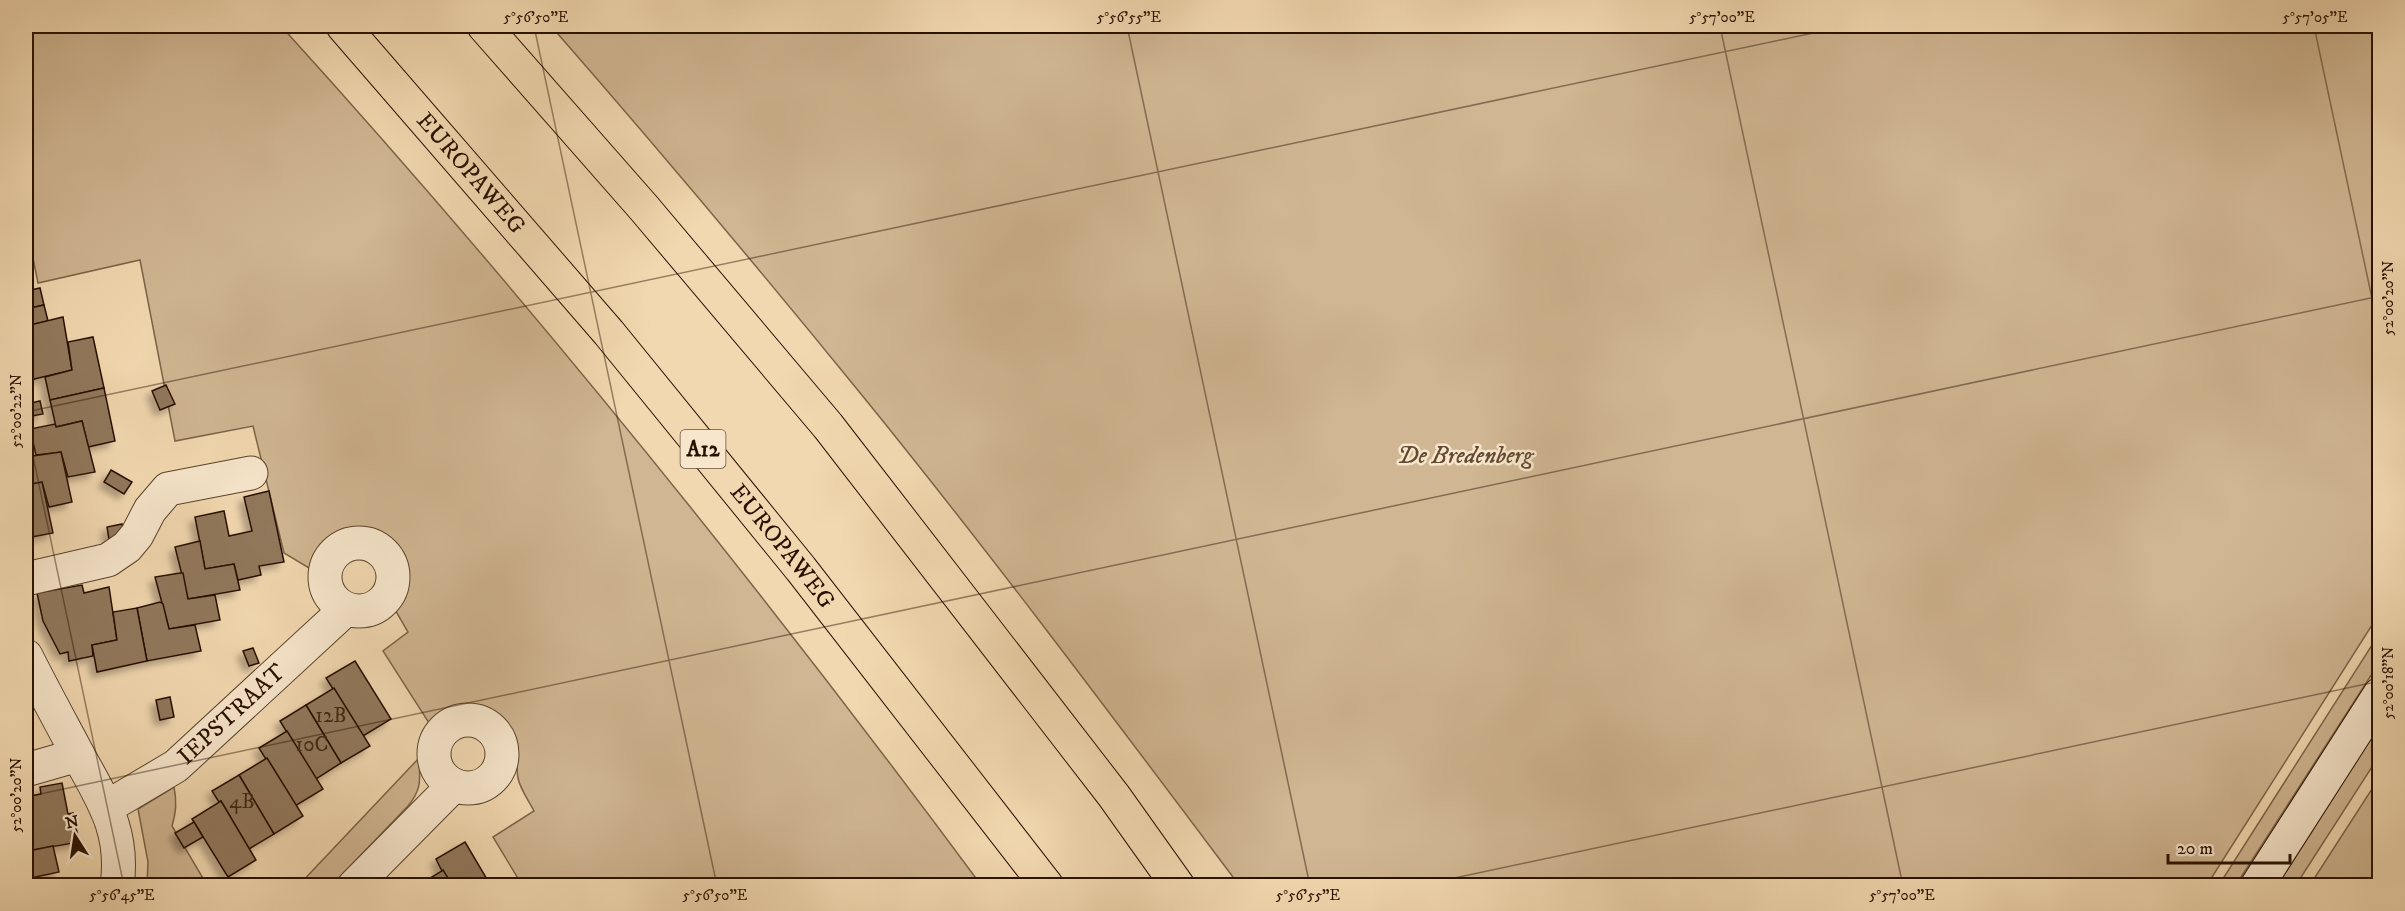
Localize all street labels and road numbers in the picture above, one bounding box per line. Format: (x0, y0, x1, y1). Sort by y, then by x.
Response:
street label: EUROPAWEG (410, 106, 532, 241)
road number: A12 (680, 430, 726, 468)
street label: EUROPAWEG (723, 478, 841, 615)
street label: IEPSTRAAT (172, 658, 292, 772)

